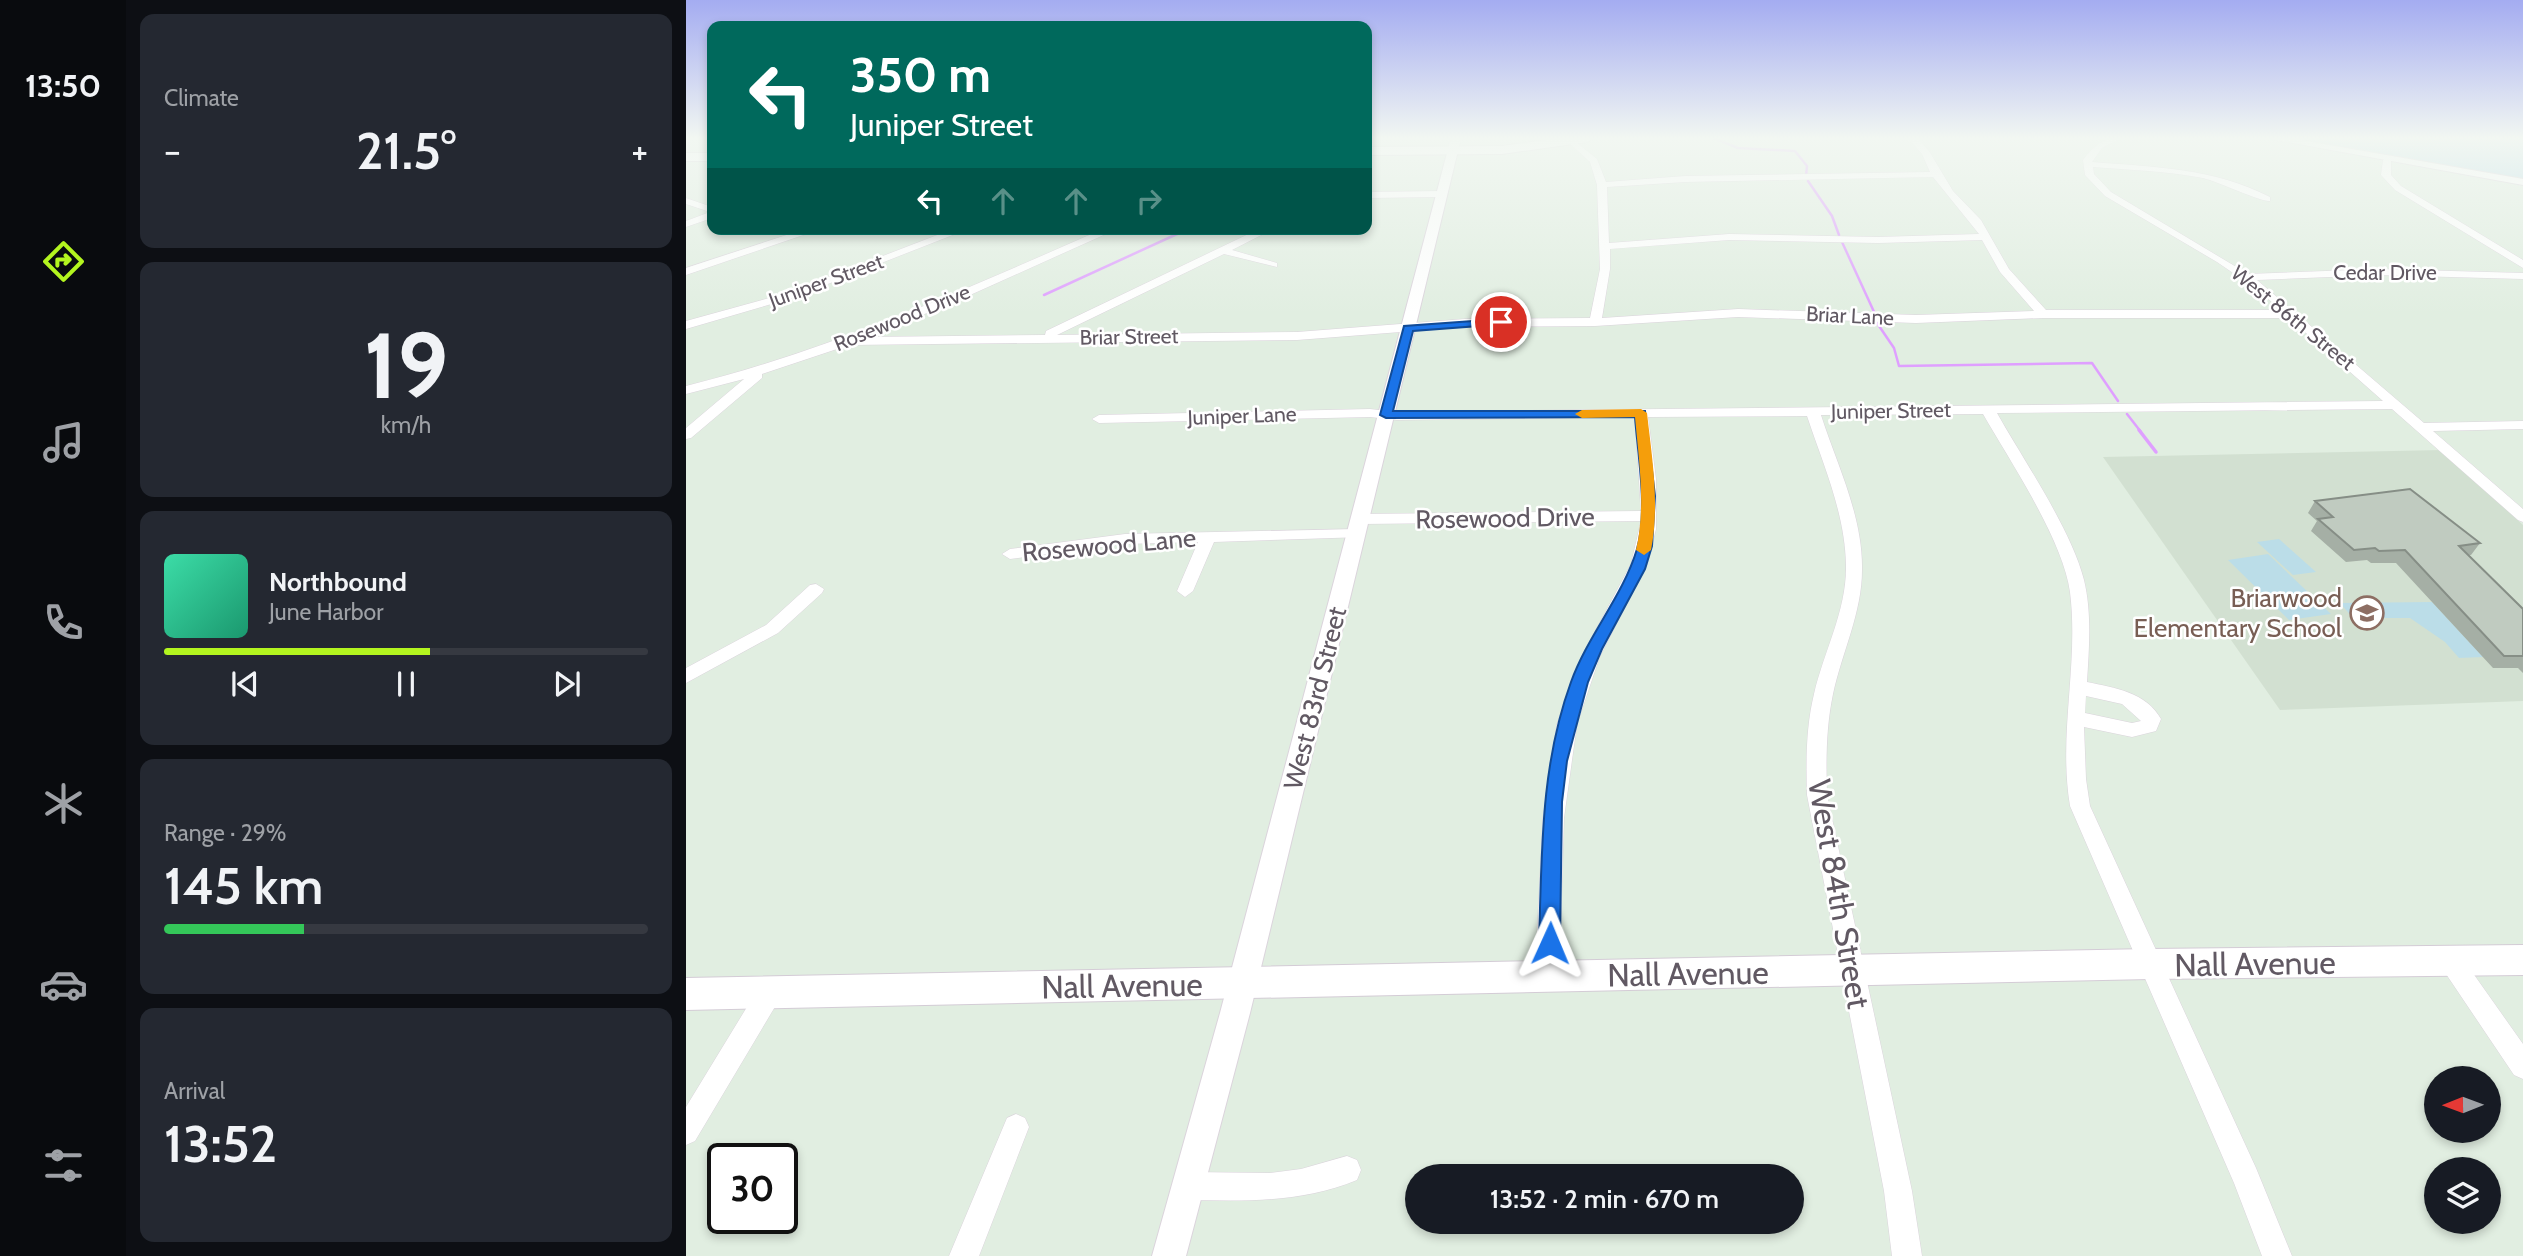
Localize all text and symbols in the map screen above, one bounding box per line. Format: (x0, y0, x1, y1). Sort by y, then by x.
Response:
text: 350 m (850, 45, 991, 104)
icon: left (735, 49, 826, 140)
text: 13:50 (25, 66, 101, 105)
text: Climate (164, 84, 239, 112)
text: Juniper Street (850, 105, 1033, 144)
text: 21.5° (356, 119, 456, 182)
text: − (164, 127, 181, 174)
text: + (631, 127, 648, 174)
icon: left (911, 182, 949, 220)
icon: ahead (984, 182, 1022, 220)
icon: ahead (1057, 182, 1095, 220)
icon: right (1130, 182, 1168, 220)
icon: directions (39, 237, 88, 286)
street label: Juniper Street (764, 248, 887, 313)
street label: West 86th Street (2226, 260, 2360, 375)
street label: Cedar Drive (2333, 260, 2437, 285)
street label: Rosewood Drive (830, 279, 974, 356)
pin (1471, 292, 1531, 352)
street label: Briar Lane (1805, 301, 1895, 330)
icon: arrive (1482, 303, 1520, 341)
text: 19 (364, 310, 448, 421)
street label: Briar Street (1079, 323, 1179, 350)
street label: Juniper Street (1830, 397, 1951, 424)
street label: Juniper Lane (1186, 401, 1297, 430)
text: km/h (381, 411, 431, 439)
icon: music (39, 418, 88, 467)
street label: Rosewood Drive (1415, 500, 1595, 536)
street label: Rosewood Lane (1021, 521, 1197, 569)
text: Northbound (269, 566, 407, 598)
place label: Briarwood Elementary School (2134, 582, 2342, 644)
school or university icon: Briarwood Elementary School (2348, 594, 2386, 632)
icon: phone (39, 598, 88, 647)
text: June Harbor (269, 598, 383, 626)
street label: West 83rd Street (1277, 603, 1353, 793)
icon: previous (226, 665, 264, 703)
icon: pause (387, 665, 425, 703)
icon: next (548, 665, 586, 703)
street label: West 84th Street (1800, 776, 1879, 1012)
icon: climate (39, 779, 88, 828)
text: Range · 29% (164, 819, 287, 847)
text: 145 km (164, 854, 323, 917)
position arrow (1513, 906, 1587, 980)
street label: Nall Avenue (2174, 943, 2336, 984)
street label: Nall Avenue (1607, 953, 1769, 994)
icon: car (39, 960, 88, 1009)
street label: Nall Avenue (1041, 965, 1203, 1006)
north arrow (2424, 1066, 2501, 1143)
map controls (2424, 1066, 2501, 1234)
text: Arrival (164, 1077, 225, 1105)
text: 13:52 (164, 1112, 277, 1175)
icon: filters (39, 1141, 88, 1190)
speed limit sign: 30 (707, 1143, 798, 1234)
button: layers (2424, 1157, 2501, 1234)
text: 13:52 · 2 min · 670 m (1490, 1183, 1719, 1215)

